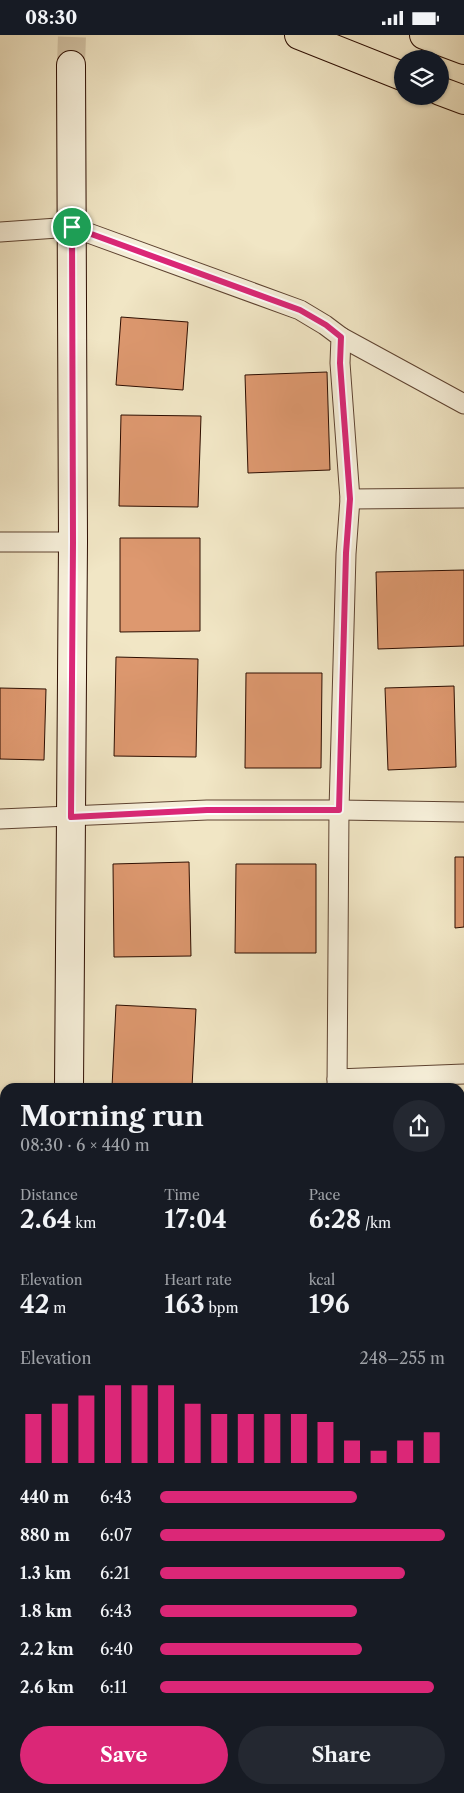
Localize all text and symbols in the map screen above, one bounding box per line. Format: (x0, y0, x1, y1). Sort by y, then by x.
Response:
text: 08:30 (25, 6, 77, 29)
map controls (394, 50, 449, 105)
button: layers (394, 50, 449, 105)
pin (51, 206, 93, 248)
icon: arrive (58, 213, 86, 241)
text: Morning run (20, 1099, 204, 1133)
button: share (393, 1100, 445, 1152)
text: 08:30 · 6 × 440 m (20, 1135, 150, 1155)
text: Distance (20, 1186, 78, 1204)
text: Time (164, 1186, 200, 1204)
text: Pace (309, 1186, 340, 1204)
text: 2.64 (20, 1204, 71, 1235)
text: 17:04 (164, 1204, 227, 1235)
text: 6:28 (309, 1204, 361, 1235)
text: km (71, 1214, 96, 1232)
text: /km (361, 1214, 391, 1232)
text: Elevation (20, 1271, 83, 1289)
text: Heart rate (164, 1271, 232, 1289)
text: kcal (309, 1271, 335, 1289)
text: 42 (20, 1289, 50, 1320)
text: 163 (164, 1289, 205, 1320)
text: 196 (309, 1289, 350, 1320)
text: m (50, 1299, 66, 1317)
text: bpm (205, 1299, 239, 1317)
text: Elevation (20, 1348, 91, 1368)
text: 248–255 m (359, 1348, 445, 1368)
text: 440 m (20, 1487, 69, 1507)
text: 6:43 (100, 1487, 132, 1507)
text: 880 m (20, 1525, 70, 1545)
text: 6:07 (100, 1525, 132, 1545)
text: 1.3 km (20, 1563, 71, 1583)
text: 6:21 (100, 1563, 130, 1583)
text: 1.8 km (20, 1601, 72, 1621)
text: 6:43 (100, 1601, 132, 1621)
text: 2.2 km (20, 1639, 74, 1659)
text: 6:40 (100, 1639, 133, 1659)
text: 2.6 km (20, 1677, 74, 1697)
text: 6:11 (100, 1677, 127, 1697)
button: Save (20, 1726, 228, 1784)
button: Share (238, 1726, 445, 1784)

